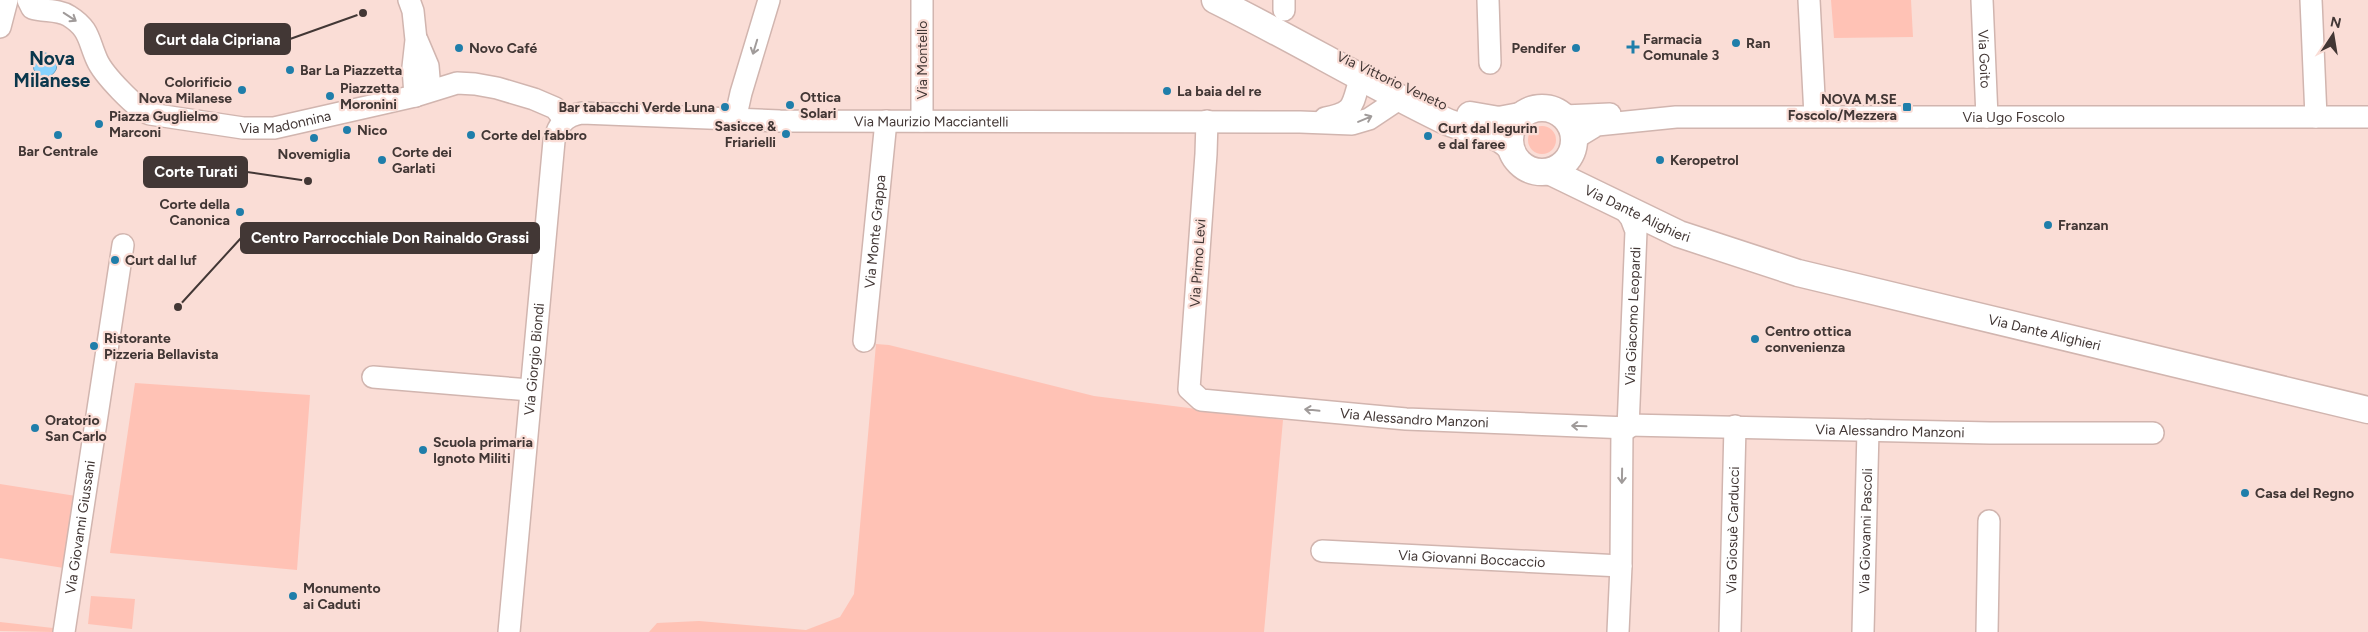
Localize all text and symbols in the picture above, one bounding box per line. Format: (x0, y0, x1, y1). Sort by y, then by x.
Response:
north arrow (2308, 10, 2358, 60)
one-way arrow (62, 13, 76, 23)
text: N (2329, 13, 2343, 32)
street label: Via Montello (914, 21, 931, 99)
callout: Curt dala Cipriana (145, 24, 290, 54)
street label: Via Goito (1975, 29, 1994, 89)
text: Curt dala Cipriana (156, 31, 280, 49)
place label: Farmacia Comunale 3 (1643, 31, 1719, 64)
place label: Ran (1746, 35, 1770, 52)
marker: Ran (1730, 37, 1742, 49)
one-way arrow (749, 38, 759, 54)
place label: Novo Café (469, 40, 538, 57)
place label: Pendifer (1512, 40, 1567, 57)
marker: Farmacia Comunale 3 (1627, 41, 1639, 53)
marker: Novo Café (453, 42, 465, 54)
marker: Pendifer (1570, 42, 1582, 54)
district label: Nova Milanese (14, 47, 91, 92)
street label: Via Vittorio Veneto (1334, 48, 1450, 114)
place label: Bar La Piazzetta (300, 62, 402, 79)
marker: Bar La Piazzetta (284, 64, 296, 76)
place label: Colorificio Nova Milanese (138, 74, 232, 107)
place label: Piazzetta Moronini (340, 80, 399, 113)
place label: La baia del re (1177, 83, 1262, 100)
marker: Colorificio Nova Milanese (236, 84, 248, 96)
marker: La baia del re (1161, 85, 1173, 97)
place label: Ottica Solari (800, 89, 841, 122)
marker: Piazzetta Moronini (324, 90, 336, 102)
place label: NOVA M.SE Foscolo/Mezzera (1788, 91, 1897, 124)
place label: Bar tabacchi Verde Luna (558, 99, 715, 116)
marker: Ottica Solari (784, 99, 796, 111)
marker: Bar tabacchi Verde Luna (719, 101, 731, 113)
marker: NOVA M.SE Foscolo/Mezzera (1901, 101, 1913, 113)
street label: Via Madonnina (239, 107, 333, 137)
place label: Piazza Guglielmo Marconi (109, 108, 218, 141)
street label: Via Ugo Foscolo (1962, 109, 2065, 126)
street label: Via Maurizio Macciantelli (854, 113, 1009, 130)
one-way arrow (1357, 114, 1372, 124)
marker: Piazza Guglielmo Marconi (93, 118, 105, 130)
place label: Sasicce & Friarielli (714, 118, 777, 151)
place label: Curt dal legurin e dal faree (1438, 120, 1537, 153)
place label: Nico (357, 122, 387, 139)
marker: Nico (341, 124, 353, 136)
place label: Corte del fabbro (481, 127, 587, 144)
marker: Sasicce & Friarielli (780, 128, 792, 140)
marker: Bar Centrale (52, 129, 64, 141)
marker: Corte del fabbro (465, 129, 477, 141)
marker: Curt dal legurin e dal faree (1422, 130, 1434, 142)
marker: Novemiglia (308, 132, 320, 144)
place label: Bar Centrale (18, 143, 98, 160)
place label: Corte dei Garlati (392, 144, 452, 177)
place label: Novemiglia (278, 146, 350, 163)
place label: Keropetrol (1670, 152, 1739, 169)
marker: Corte dei Garlati (376, 154, 388, 166)
marker: Keropetrol (1654, 154, 1666, 166)
callout: Corte Turati (144, 157, 247, 187)
text: Corte Turati (154, 163, 238, 181)
street label: Via Monte Grappa (861, 174, 889, 289)
street label: Via Dante Alighieri (1582, 181, 1693, 246)
place label: Corte della Canonica (159, 196, 230, 229)
marker: Corte della Canonica (234, 206, 246, 218)
place label: Franzan (2058, 217, 2108, 234)
street label: Via Primo Levi (1186, 218, 1210, 308)
marker: Franzan (2042, 219, 2054, 231)
callout: Centro Parrocchiale Don Rainaldo Grassi (241, 223, 539, 253)
text: Centro Parrocchiale Don Rainaldo Grassi (251, 229, 529, 247)
street label: Via Giacomo Leopardi (1621, 247, 1644, 386)
place label: Curt dal luf (125, 252, 197, 269)
marker: Curt dal luf (109, 254, 121, 266)
street label: Via Giorgio Biondi (520, 302, 548, 416)
street label: Via Dante Alighieri (1986, 311, 2103, 354)
place label: Centro ottica convenienza (1765, 323, 1851, 356)
place label: Ristorante Pizzeria Bellavista (104, 330, 218, 363)
marker: Centro ottica convenienza (1749, 333, 1761, 345)
marker: Ristorante Pizzeria Bellavista (88, 340, 100, 352)
street label: Via Alessandro Manzoni (1339, 404, 1489, 431)
one-way arrow (1305, 406, 1321, 415)
place label: Oratorio San Carlo (45, 412, 107, 445)
one-way arrow (1572, 421, 1588, 431)
street label: Via Alessandro Manzoni (1815, 421, 1965, 441)
marker: Oratorio San Carlo (29, 422, 41, 434)
place label: Scuola primaria Ignoto Militi (433, 434, 533, 467)
marker: Scuola primaria Ignoto Militi (417, 444, 429, 456)
street label: Via Giovanni Giussani (61, 459, 99, 595)
street label: Via Giosuè Carducci (1722, 466, 1743, 594)
one-way arrow (1617, 468, 1626, 484)
street label: Via Giovanni Pascoli (1855, 468, 1876, 594)
place label: Casa del Regno (2255, 485, 2354, 502)
marker: Casa del Regno (2239, 487, 2251, 499)
street label: Via Giovanni Boccaccio (1398, 546, 1546, 571)
place label: Monumento ai Caduti (303, 580, 381, 613)
marker: Monumento ai Caduti (287, 590, 299, 602)

